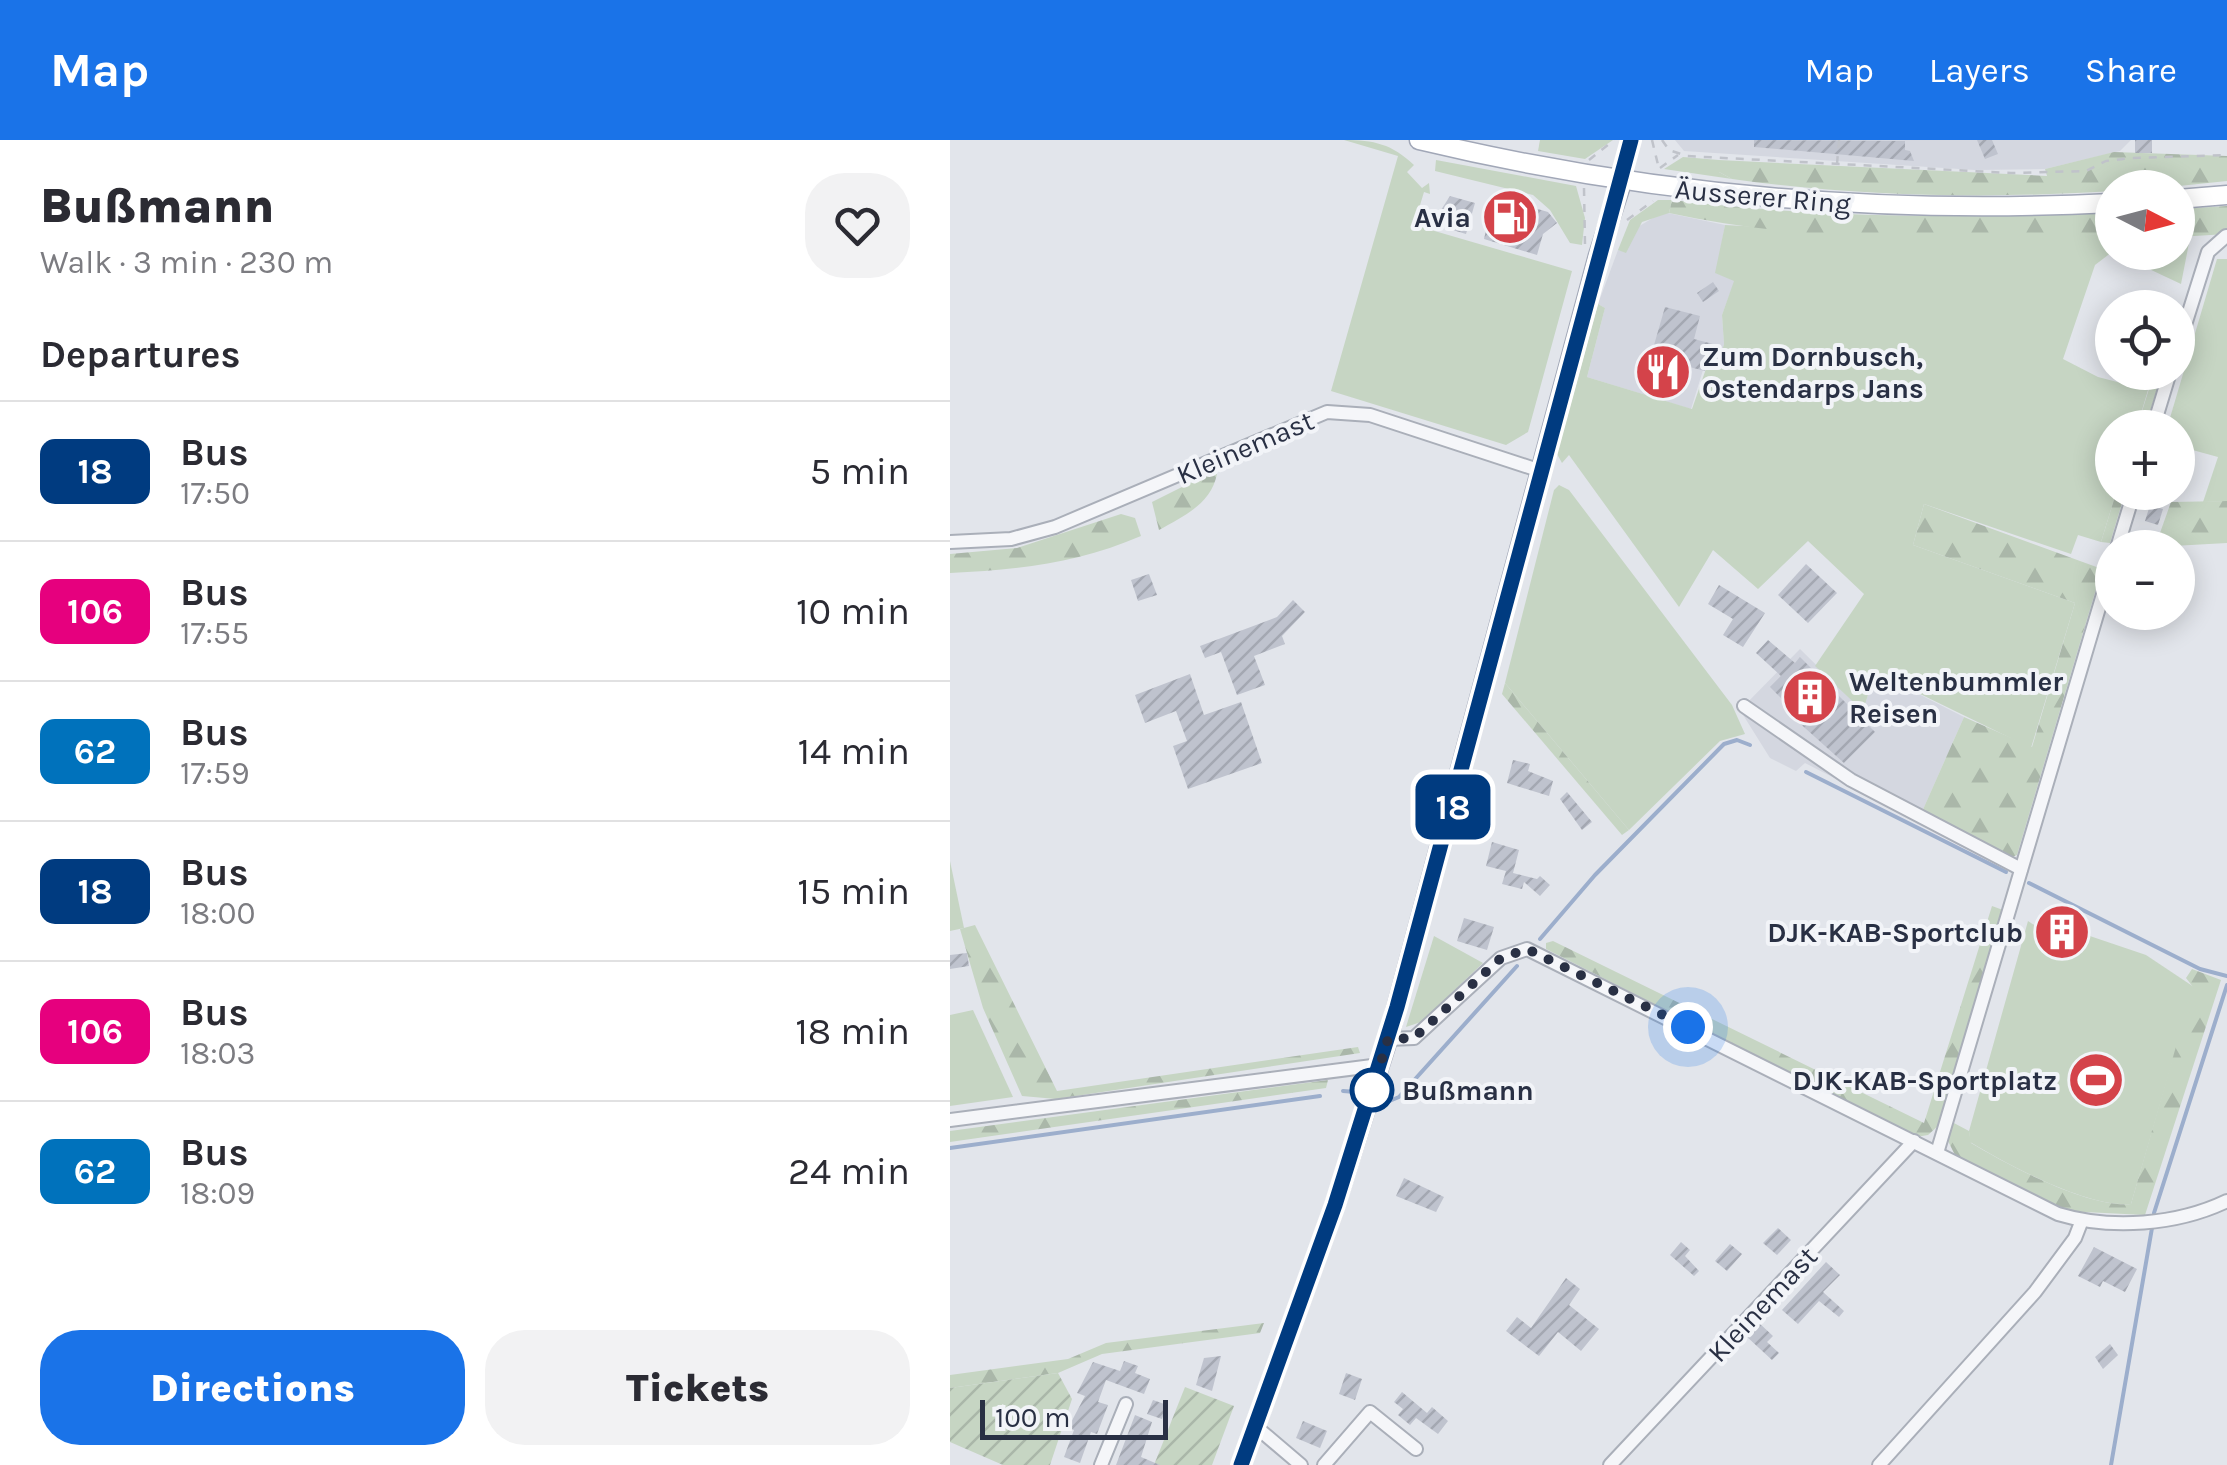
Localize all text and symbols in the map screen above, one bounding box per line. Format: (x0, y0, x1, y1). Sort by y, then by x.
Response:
text: Map (50, 42, 149, 98)
text: Map (1804, 50, 1874, 91)
text: Layers (1929, 50, 2030, 91)
text: Share (2085, 50, 2177, 91)
north arrow (2095, 170, 2195, 270)
map controls (2095, 170, 2195, 630)
street label: Äusserer Ring (1674, 172, 1852, 221)
button: heart (805, 173, 910, 278)
text: Bußmann (40, 178, 274, 234)
fuel station icon: Avia (1480, 187, 1540, 247)
place label: Avia (1414, 201, 1471, 234)
text: Walk · 3 min · 230 m (40, 244, 333, 281)
button: locate (2095, 290, 2195, 390)
text: Departures (40, 332, 240, 377)
place label: Zum Dornbusch, Ostendarps Jans (1702, 340, 1924, 405)
restaurant icon: Zum Dornbusch, Ostendarps Jans (1633, 342, 1693, 402)
street label: Kleinemast (1172, 404, 1319, 491)
button: + (2095, 410, 2195, 510)
text: Bus (180, 430, 249, 475)
text: 5 min (810, 449, 910, 494)
text: 18 (77, 451, 113, 492)
text: 17:50 (180, 475, 250, 512)
button: − (2095, 530, 2195, 630)
text: Bus (180, 570, 249, 615)
text: 10 min (796, 589, 910, 634)
text: 106 (67, 591, 123, 632)
text: 17:55 (180, 615, 249, 652)
place label: Weltenbummler Reisen (1849, 665, 2063, 730)
building icon: Weltenbummler Reisen (1780, 667, 1840, 727)
text: Bus (180, 710, 249, 755)
text: 14 min (797, 729, 910, 774)
text: 62 (74, 731, 116, 772)
text: 17:59 (180, 755, 250, 792)
line badge: 18 (1408, 774, 1498, 840)
text: 18 (1435, 787, 1471, 828)
text: Bus (180, 850, 249, 895)
text: 15 min (797, 869, 910, 914)
text: 18 (77, 871, 113, 912)
text: 18:00 (180, 895, 256, 932)
building icon: DJK-KAB-Sportclub (2032, 902, 2092, 962)
place label: DJK-KAB-Sportclub (1767, 916, 2023, 949)
text: Bus (180, 990, 249, 1035)
your location (1663, 1002, 1713, 1052)
text: 18 min (795, 1009, 910, 1054)
text: 106 (67, 1011, 123, 1052)
text: 18:03 (180, 1035, 256, 1072)
sports icon: DJK-KAB-Sportplatz (2066, 1050, 2126, 1110)
place label: DJK-KAB-Sportplatz (1792, 1064, 2057, 1097)
marker: Bußmann (1351, 1069, 1393, 1111)
place label: Bußmann (1402, 1074, 1534, 1107)
text: Bus (180, 1130, 249, 1175)
text: 24 min (788, 1149, 910, 1194)
text: 62 (74, 1151, 116, 1192)
text: 18:09 (180, 1175, 255, 1212)
street label: Kleinemast (1701, 1240, 1824, 1369)
button: Directions (40, 1330, 465, 1445)
button: Tickets (485, 1330, 910, 1445)
scale bar (980, 1395, 1168, 1440)
text: 100 m (995, 1401, 1070, 1434)

